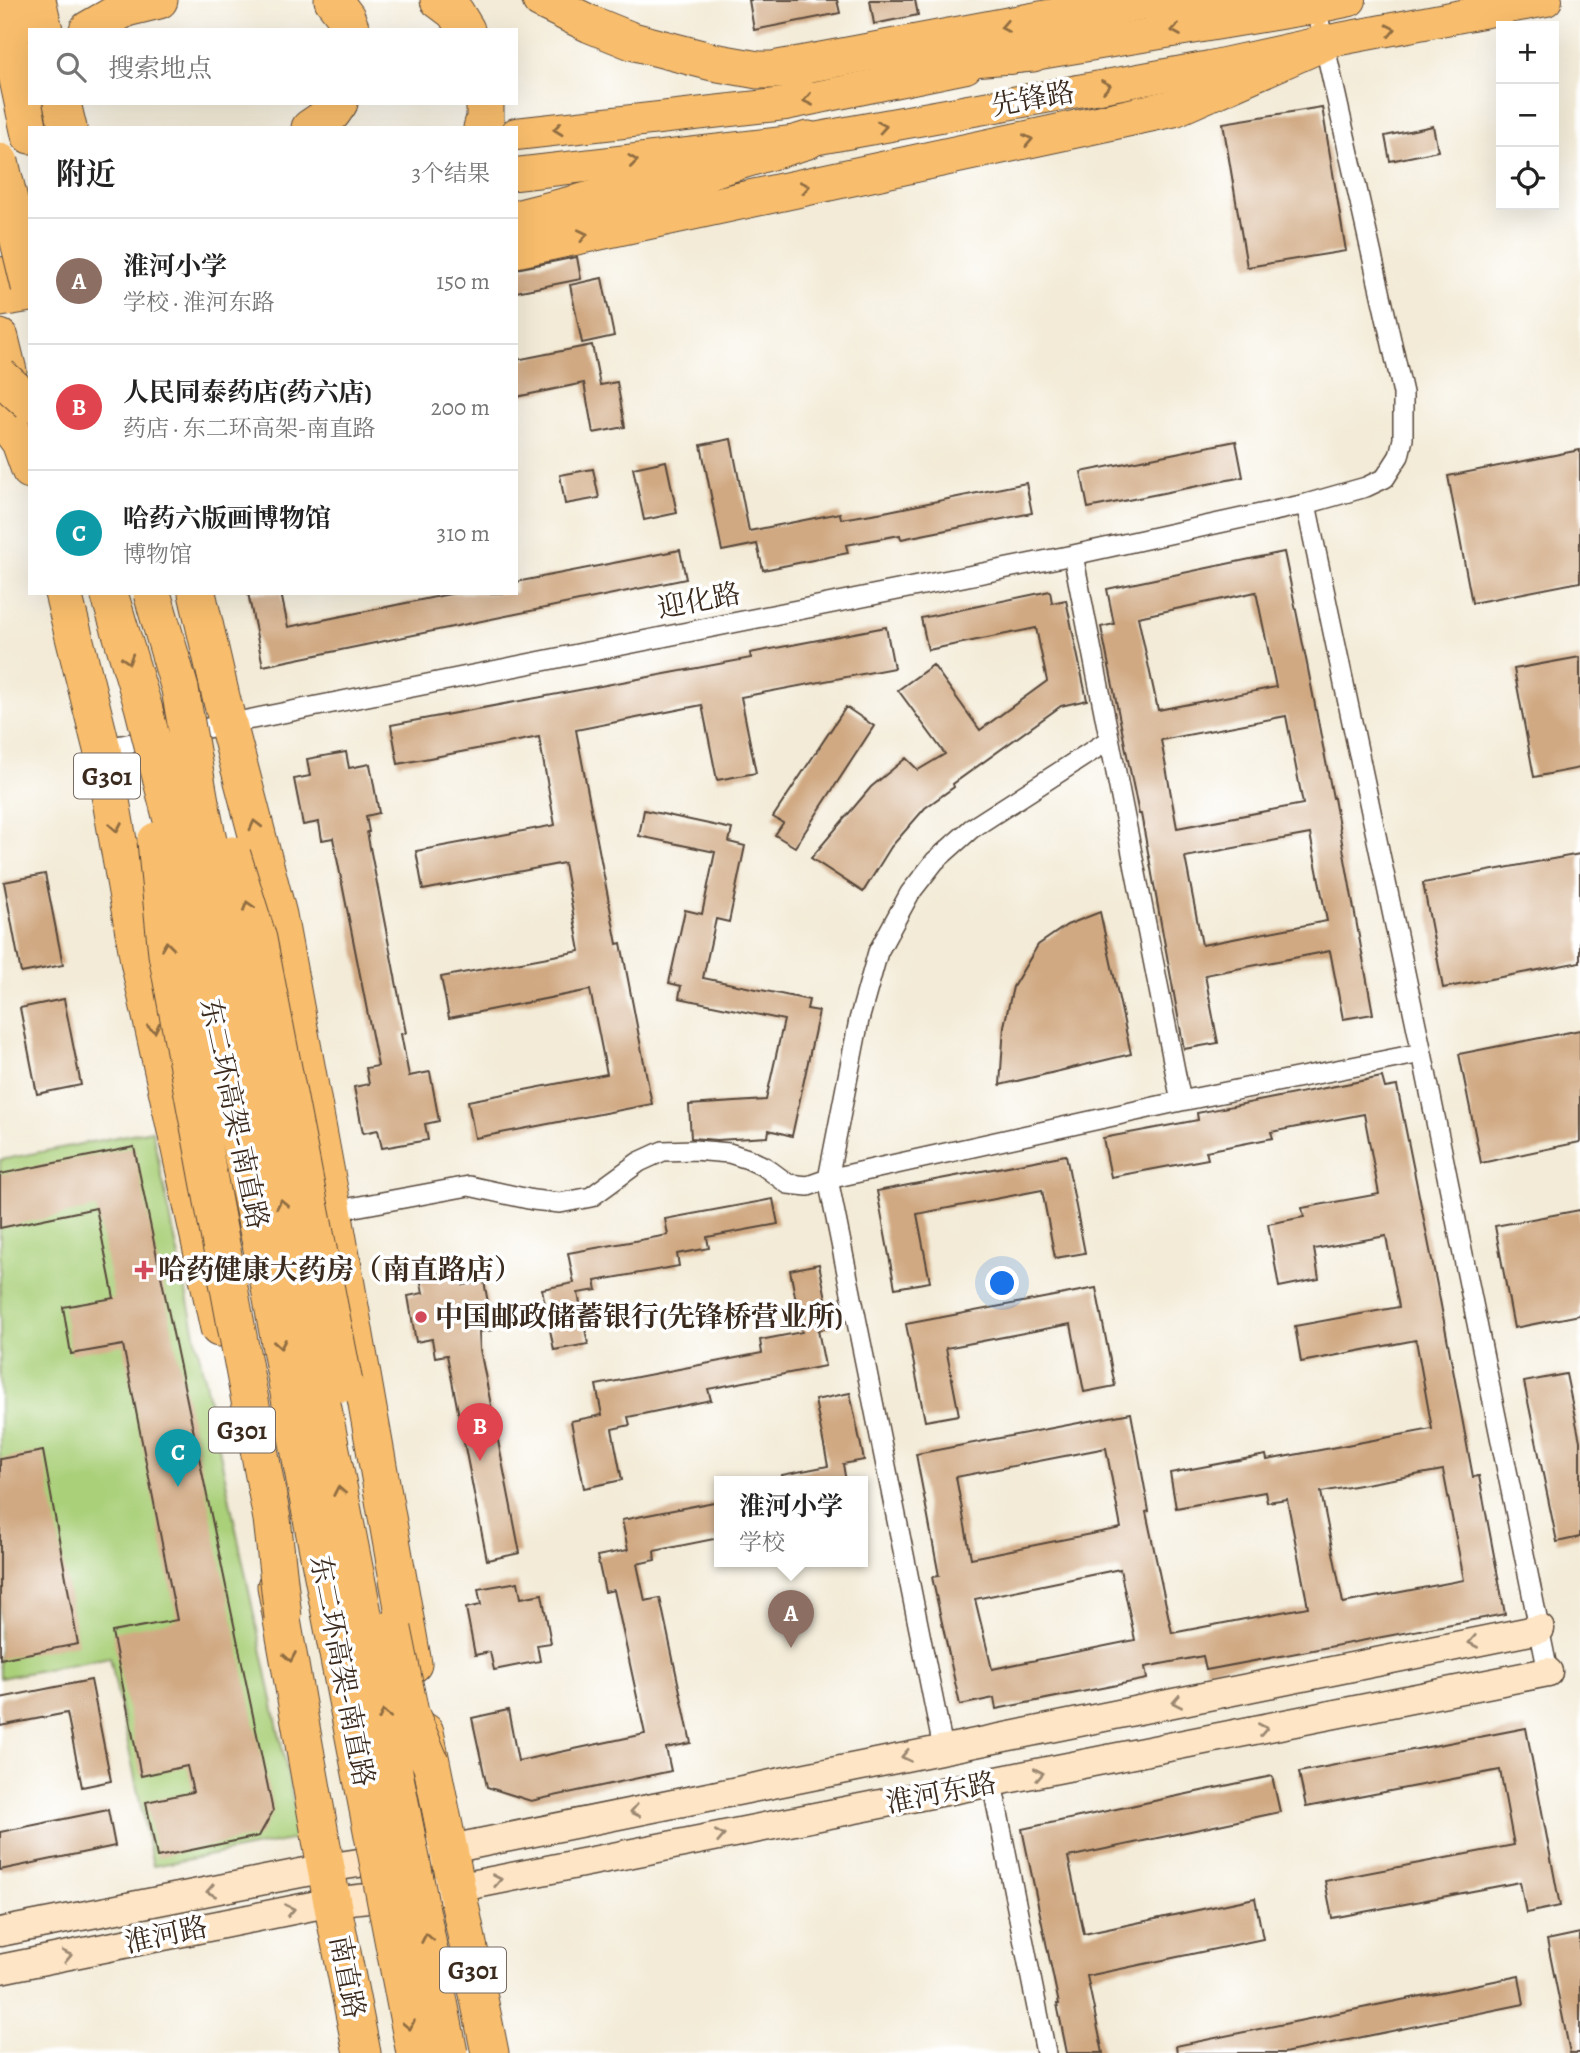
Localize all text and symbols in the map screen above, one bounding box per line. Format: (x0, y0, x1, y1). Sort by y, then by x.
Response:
one-way arrow (999, 19, 1011, 34)
map controls (1496, 21, 1559, 210)
button: + (1496, 21, 1559, 84)
one-way arrow (1170, 22, 1182, 37)
one-way arrow (1385, 23, 1397, 38)
search box (28, 28, 518, 105)
icon: search (52, 48, 90, 86)
text: 搜索地点 (108, 51, 212, 86)
street label: 先锋路 (988, 73, 1078, 125)
one-way arrow (1100, 79, 1112, 94)
button: − (1496, 84, 1559, 147)
one-way arrow (802, 91, 814, 106)
one-way arrow (876, 120, 888, 135)
one-way arrow (552, 122, 564, 137)
one-way arrow (1022, 133, 1034, 148)
button: locate (1496, 147, 1559, 210)
one-way arrow (627, 153, 639, 168)
text: 附近 (56, 154, 116, 194)
text: 3个结果 (411, 158, 490, 189)
one-way arrow (799, 181, 811, 196)
one-way arrow (577, 228, 589, 243)
text: 淮河小学 (123, 249, 227, 284)
text: A (72, 266, 86, 297)
text: 150 m (436, 266, 490, 297)
text: 学校 · 淮河东路 (123, 287, 275, 318)
text: 人民同泰药店(药六店) (123, 375, 372, 410)
text: B (72, 392, 86, 423)
text: 200 m (431, 392, 490, 423)
text: 药店 · 东二环高架-南直路 (123, 413, 375, 444)
text: 哈药六版画博物馆 (123, 501, 331, 536)
text: C (72, 518, 86, 549)
text: 310 m (437, 518, 490, 549)
text: 博物馆 (123, 539, 192, 570)
street label: 迎化路 (654, 574, 744, 628)
one-way arrow (120, 652, 135, 664)
road number: G301 (74, 754, 140, 798)
one-way arrow (249, 819, 263, 831)
one-way arrow (108, 821, 123, 833)
one-way arrow (242, 900, 256, 912)
one-way arrow (159, 941, 174, 952)
street label: 东二环高架-南直路 (191, 995, 277, 1233)
one-way arrow (145, 1022, 160, 1034)
one-way arrow (275, 1198, 290, 1210)
place label: 哈药健康大药房（南直路店） (158, 1251, 522, 1289)
marker: 哈药健康大药房（南直路店） (136, 1262, 152, 1278)
your location (985, 1266, 1019, 1300)
place label: 中国邮政储蓄银行(先锋桥营业所) (435, 1298, 843, 1336)
marker: 中国邮政储蓄银行(先锋桥营业所) (413, 1309, 429, 1325)
one-way arrow (272, 1338, 287, 1350)
pin: B (457, 1403, 503, 1461)
road number: G301 (209, 1408, 275, 1452)
pin: C (155, 1429, 201, 1487)
popup (714, 1476, 868, 1567)
one-way arrow (333, 1485, 348, 1497)
text: 淮河小学 (739, 1489, 843, 1524)
text: 学校 (739, 1527, 785, 1558)
street label: 东二环高架-南直路 (301, 1552, 383, 1790)
pin: A (768, 1590, 814, 1648)
one-way arrow (1467, 1634, 1479, 1649)
one-way arrow (282, 1651, 297, 1663)
one-way arrow (1171, 1693, 1183, 1708)
one-way arrow (377, 1709, 392, 1721)
one-way arrow (1257, 1723, 1269, 1738)
one-way arrow (900, 1748, 912, 1763)
street label: 淮河东路 (882, 1764, 1000, 1822)
one-way arrow (1033, 1767, 1045, 1782)
one-way arrow (630, 1803, 642, 1818)
one-way arrow (714, 1830, 726, 1845)
one-way arrow (491, 1873, 503, 1888)
one-way arrow (205, 1883, 217, 1898)
one-way arrow (284, 1904, 296, 1919)
street label: 淮河路 (121, 1908, 211, 1962)
street label: 南直路 (320, 1932, 374, 2022)
one-way arrow (420, 1932, 435, 1944)
road number: G301 (440, 1948, 506, 1993)
one-way arrow (61, 1949, 73, 1964)
one-way arrow (401, 2019, 416, 2031)

